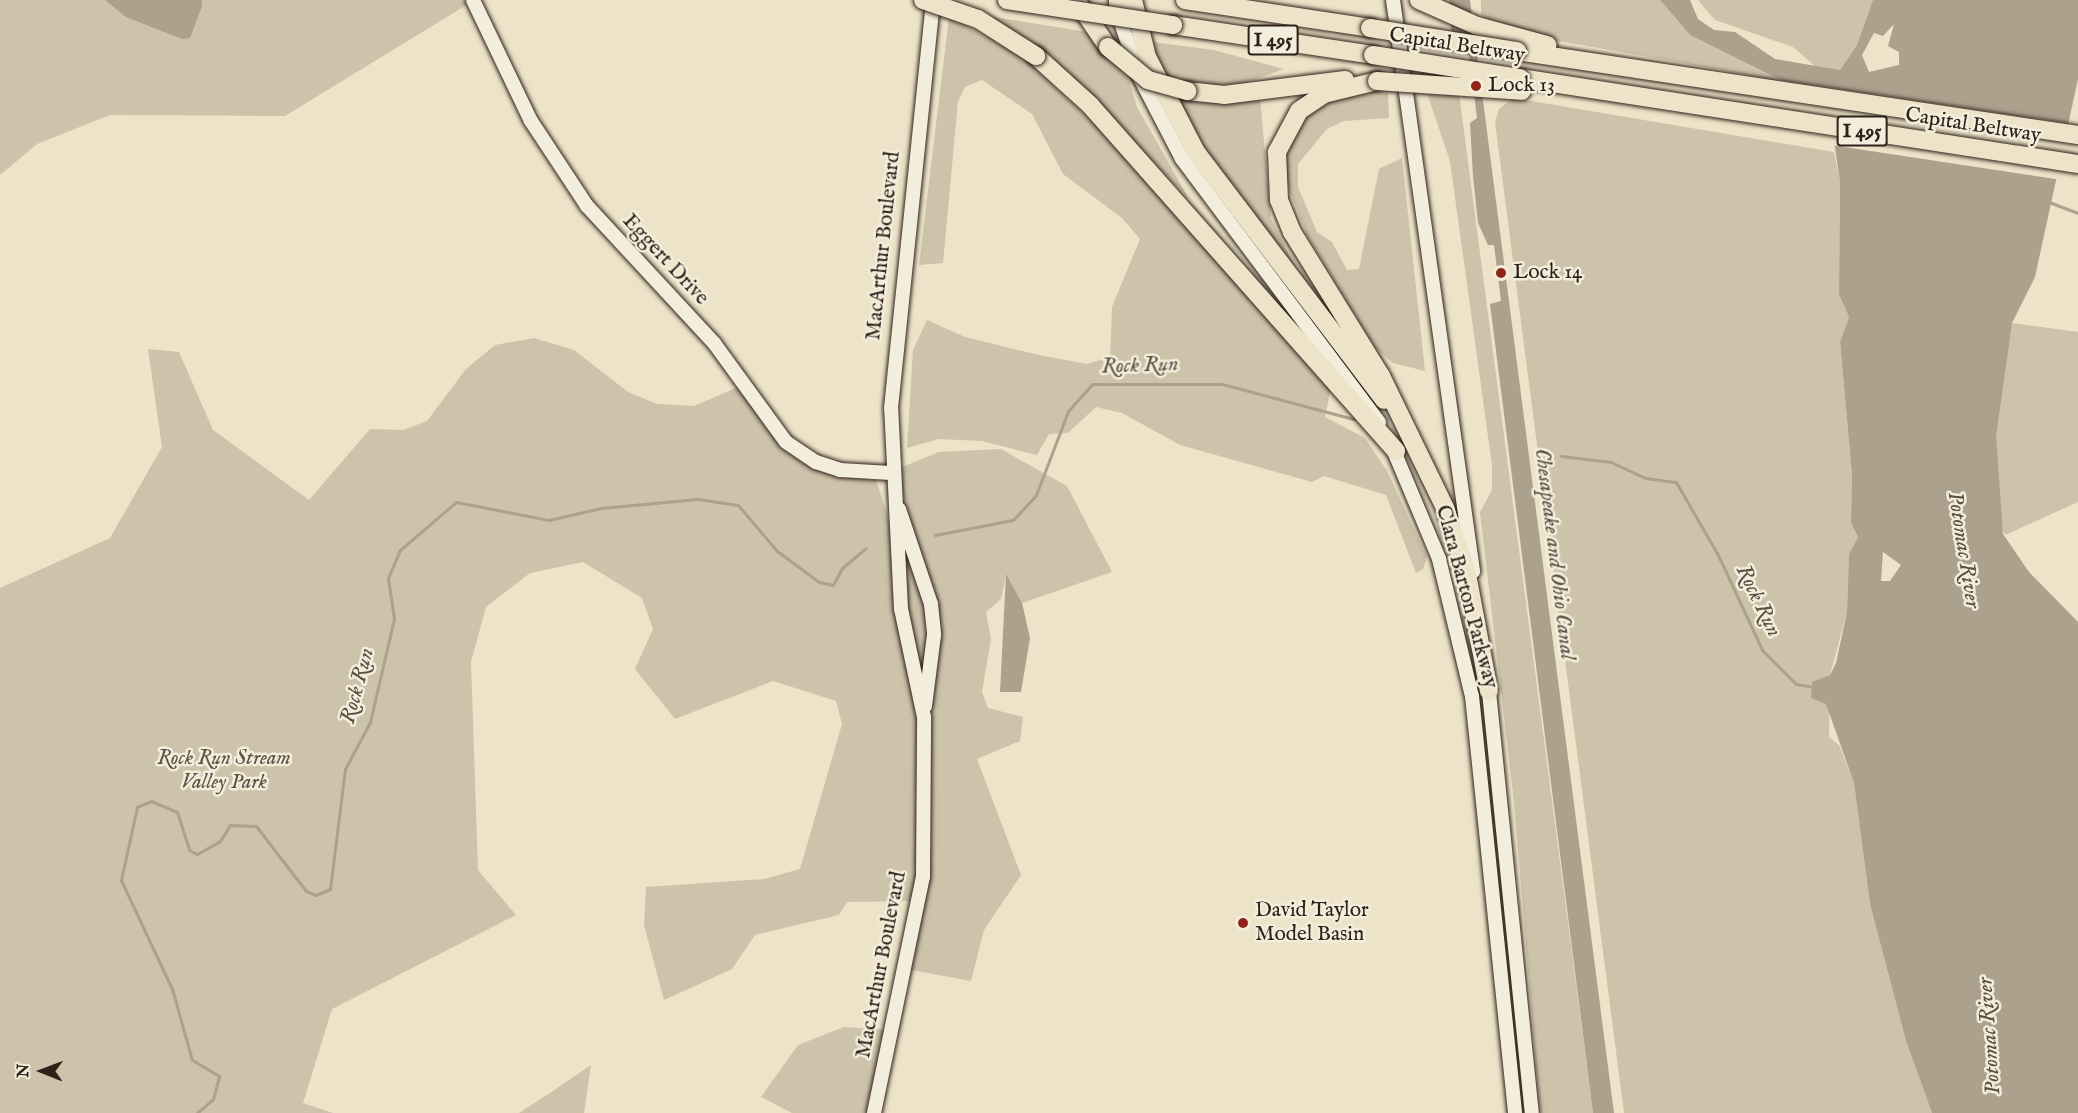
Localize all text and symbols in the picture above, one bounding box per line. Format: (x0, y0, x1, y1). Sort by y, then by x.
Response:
road number: I 495 (1248, 23, 1298, 57)
street label: Capital Beltway (1387, 23, 1527, 69)
place label: Lock 13 (1488, 73, 1555, 99)
marker: Lock 13 (1469, 79, 1483, 93)
street label: Capital Beltway (1903, 103, 2043, 149)
road number: I 495 (1836, 114, 1888, 148)
street label: MacArthur Boulevard (862, 150, 906, 342)
street label: Eggert Drive (616, 209, 714, 311)
place label: Lock 14 (1513, 260, 1582, 286)
marker: Lock 14 (1494, 266, 1508, 280)
water label: Rock Run (1101, 351, 1179, 381)
water label: Chesapeake and Ohio Canal (1528, 447, 1580, 661)
water label: Potomac River (1941, 490, 1985, 610)
street label: Clara Barton Parkway (1429, 503, 1503, 691)
water label: Rock Run (1729, 561, 1787, 641)
water label: Rock Run (335, 645, 381, 727)
park label: Rock Run Stream Valley Park (157, 746, 291, 796)
street label: MacArthur Boulevard (852, 869, 912, 1061)
place label: David Taylor Model Basin (1255, 898, 1369, 948)
marker: David Taylor Model Basin (1236, 916, 1250, 930)
water label: Potomac River (1973, 976, 2007, 1096)
north arrow (12, 1041, 72, 1101)
text: N (14, 1064, 34, 1078)

